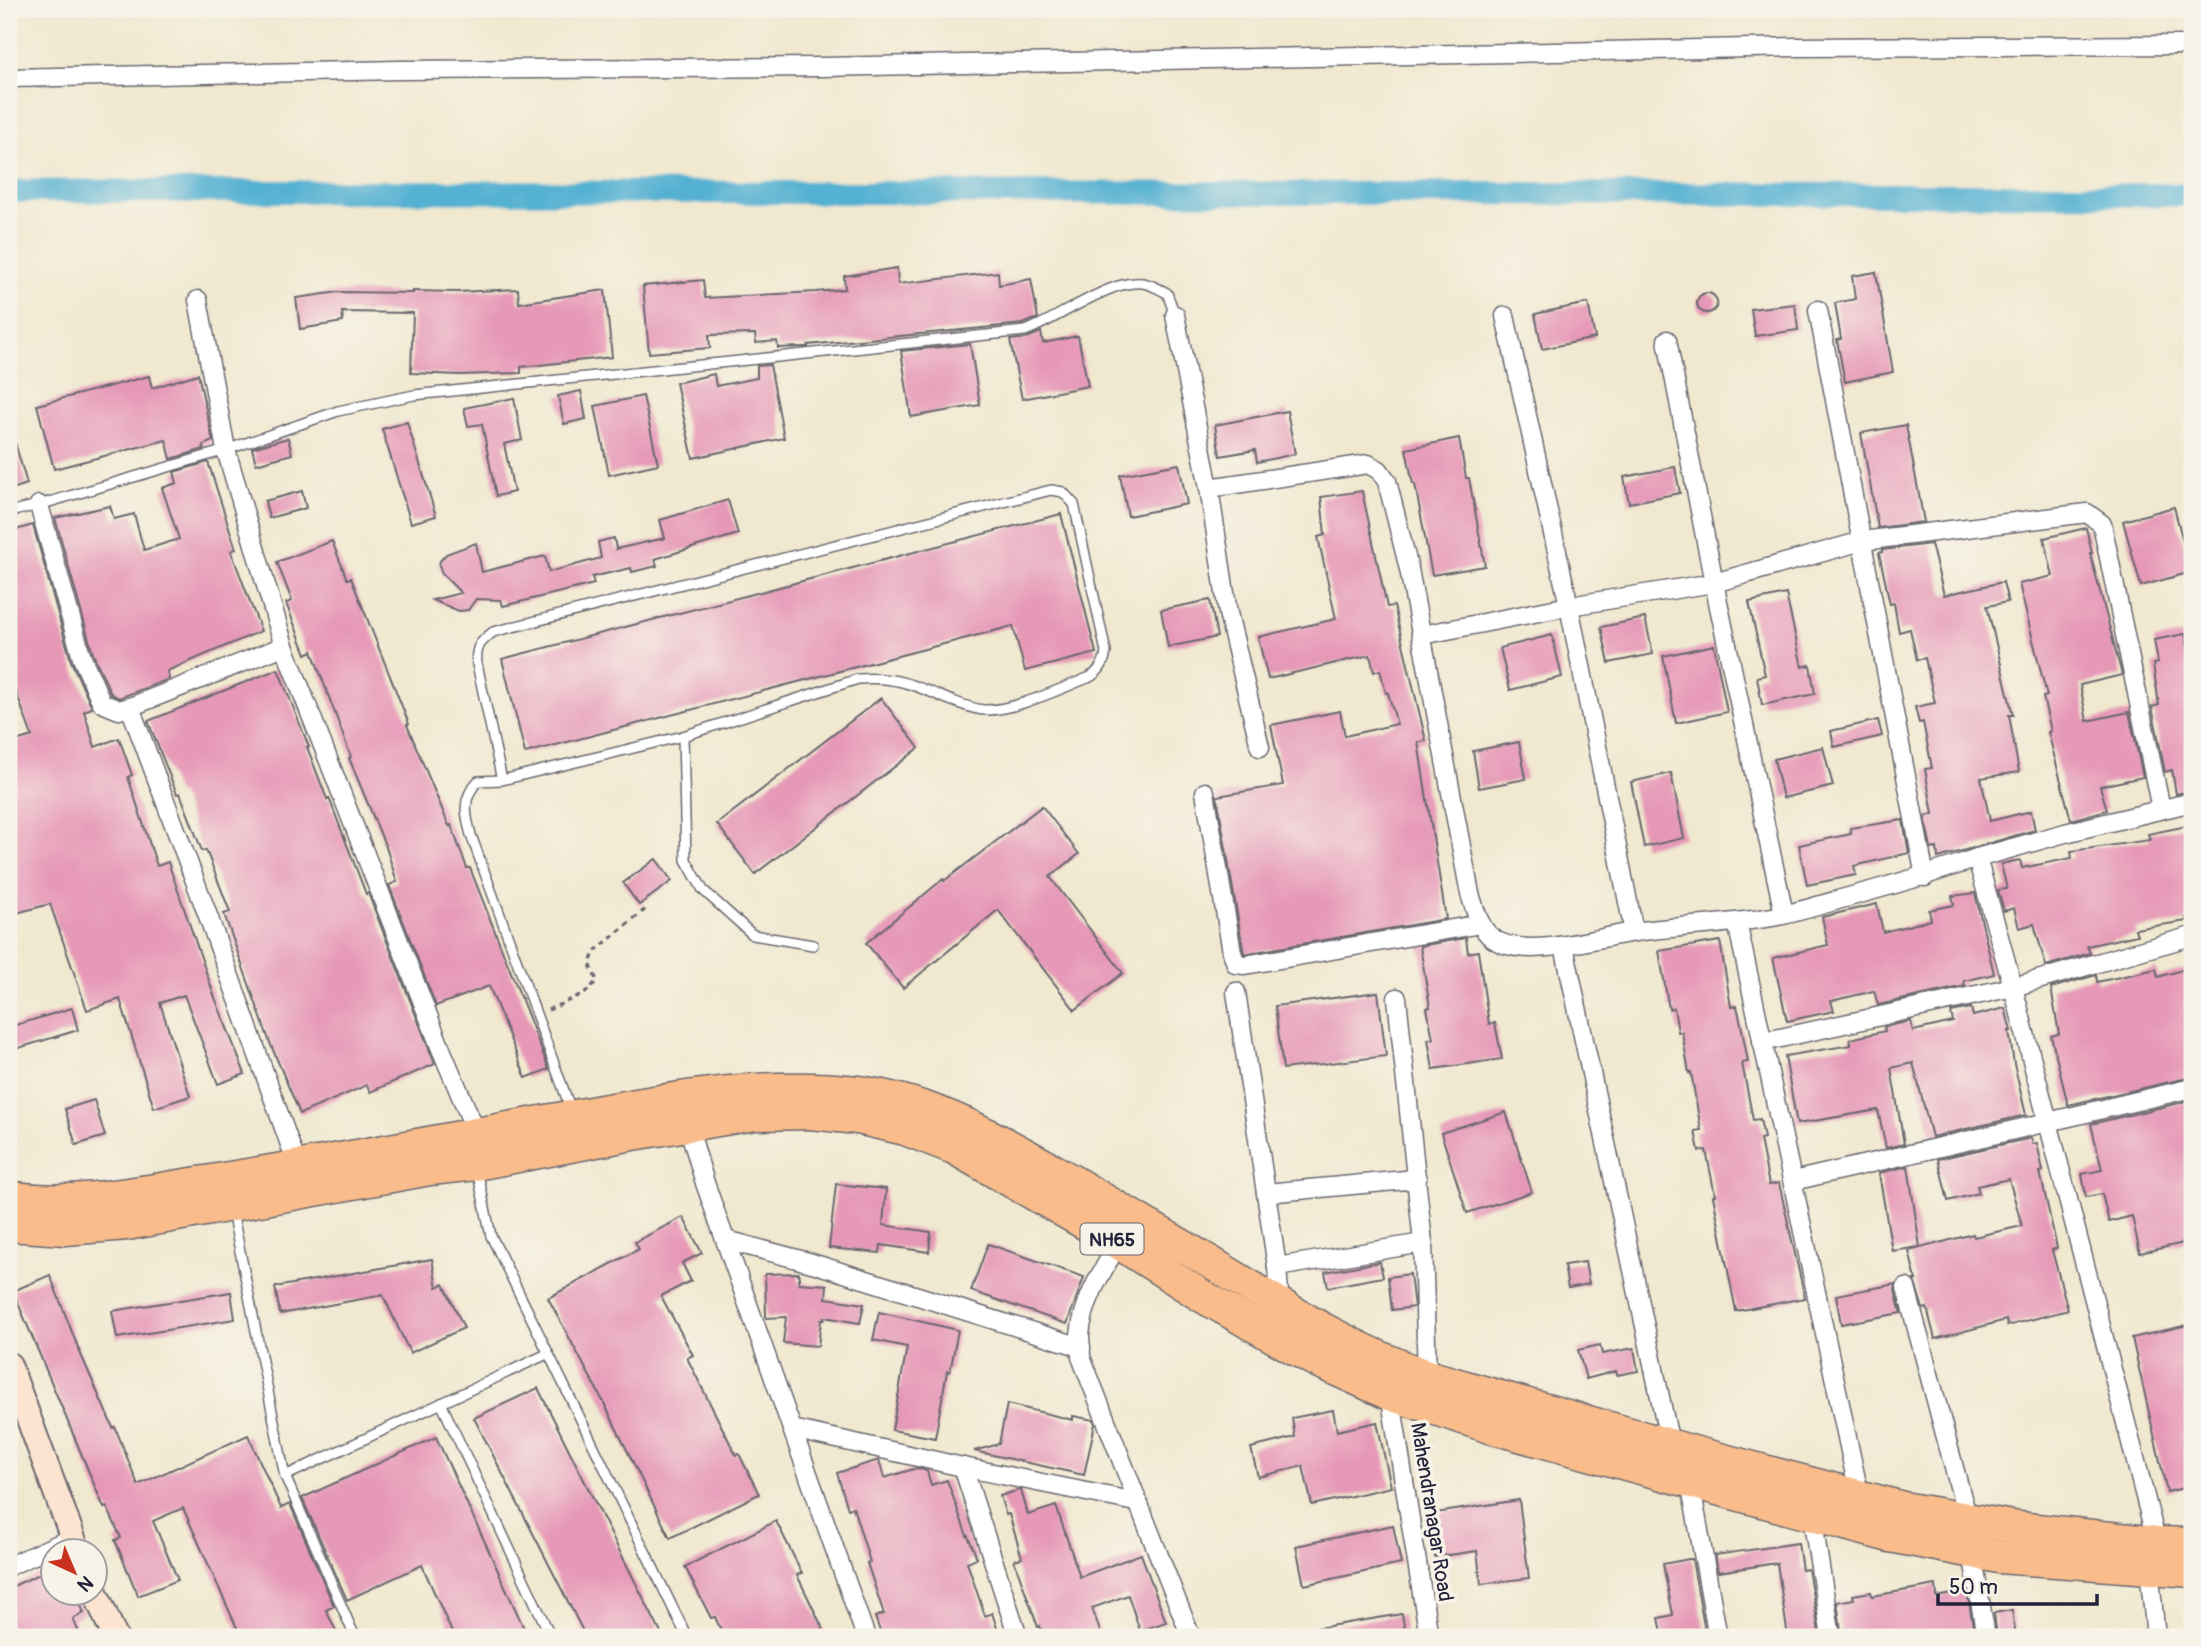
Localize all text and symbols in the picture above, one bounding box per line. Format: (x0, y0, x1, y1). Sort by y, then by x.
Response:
road number: NH65 (1080, 1224, 1144, 1254)
street label: Mahendranagar Road (1404, 1421, 1459, 1604)
north arrow (38, 1538, 108, 1608)
scale bar (1938, 1562, 2098, 1606)
text: N (72, 1570, 98, 1597)
text: 50 m (1949, 1574, 1998, 1601)

